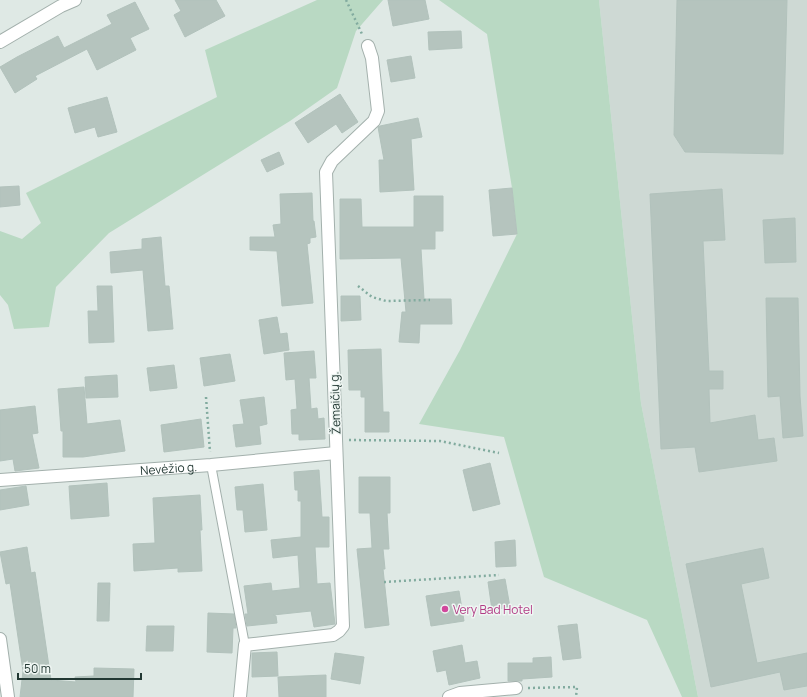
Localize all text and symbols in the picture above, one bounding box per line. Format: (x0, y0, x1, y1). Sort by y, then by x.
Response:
street label: Žemaičių g. (325, 371, 345, 435)
street label: Nevėžio g. (140, 458, 198, 479)
place label: Very Bad Hotel (453, 601, 533, 618)
marker: Very Bad Hotel (440, 604, 450, 614)
scale bar (18, 655, 141, 681)
text: 50 m (24, 660, 51, 677)

